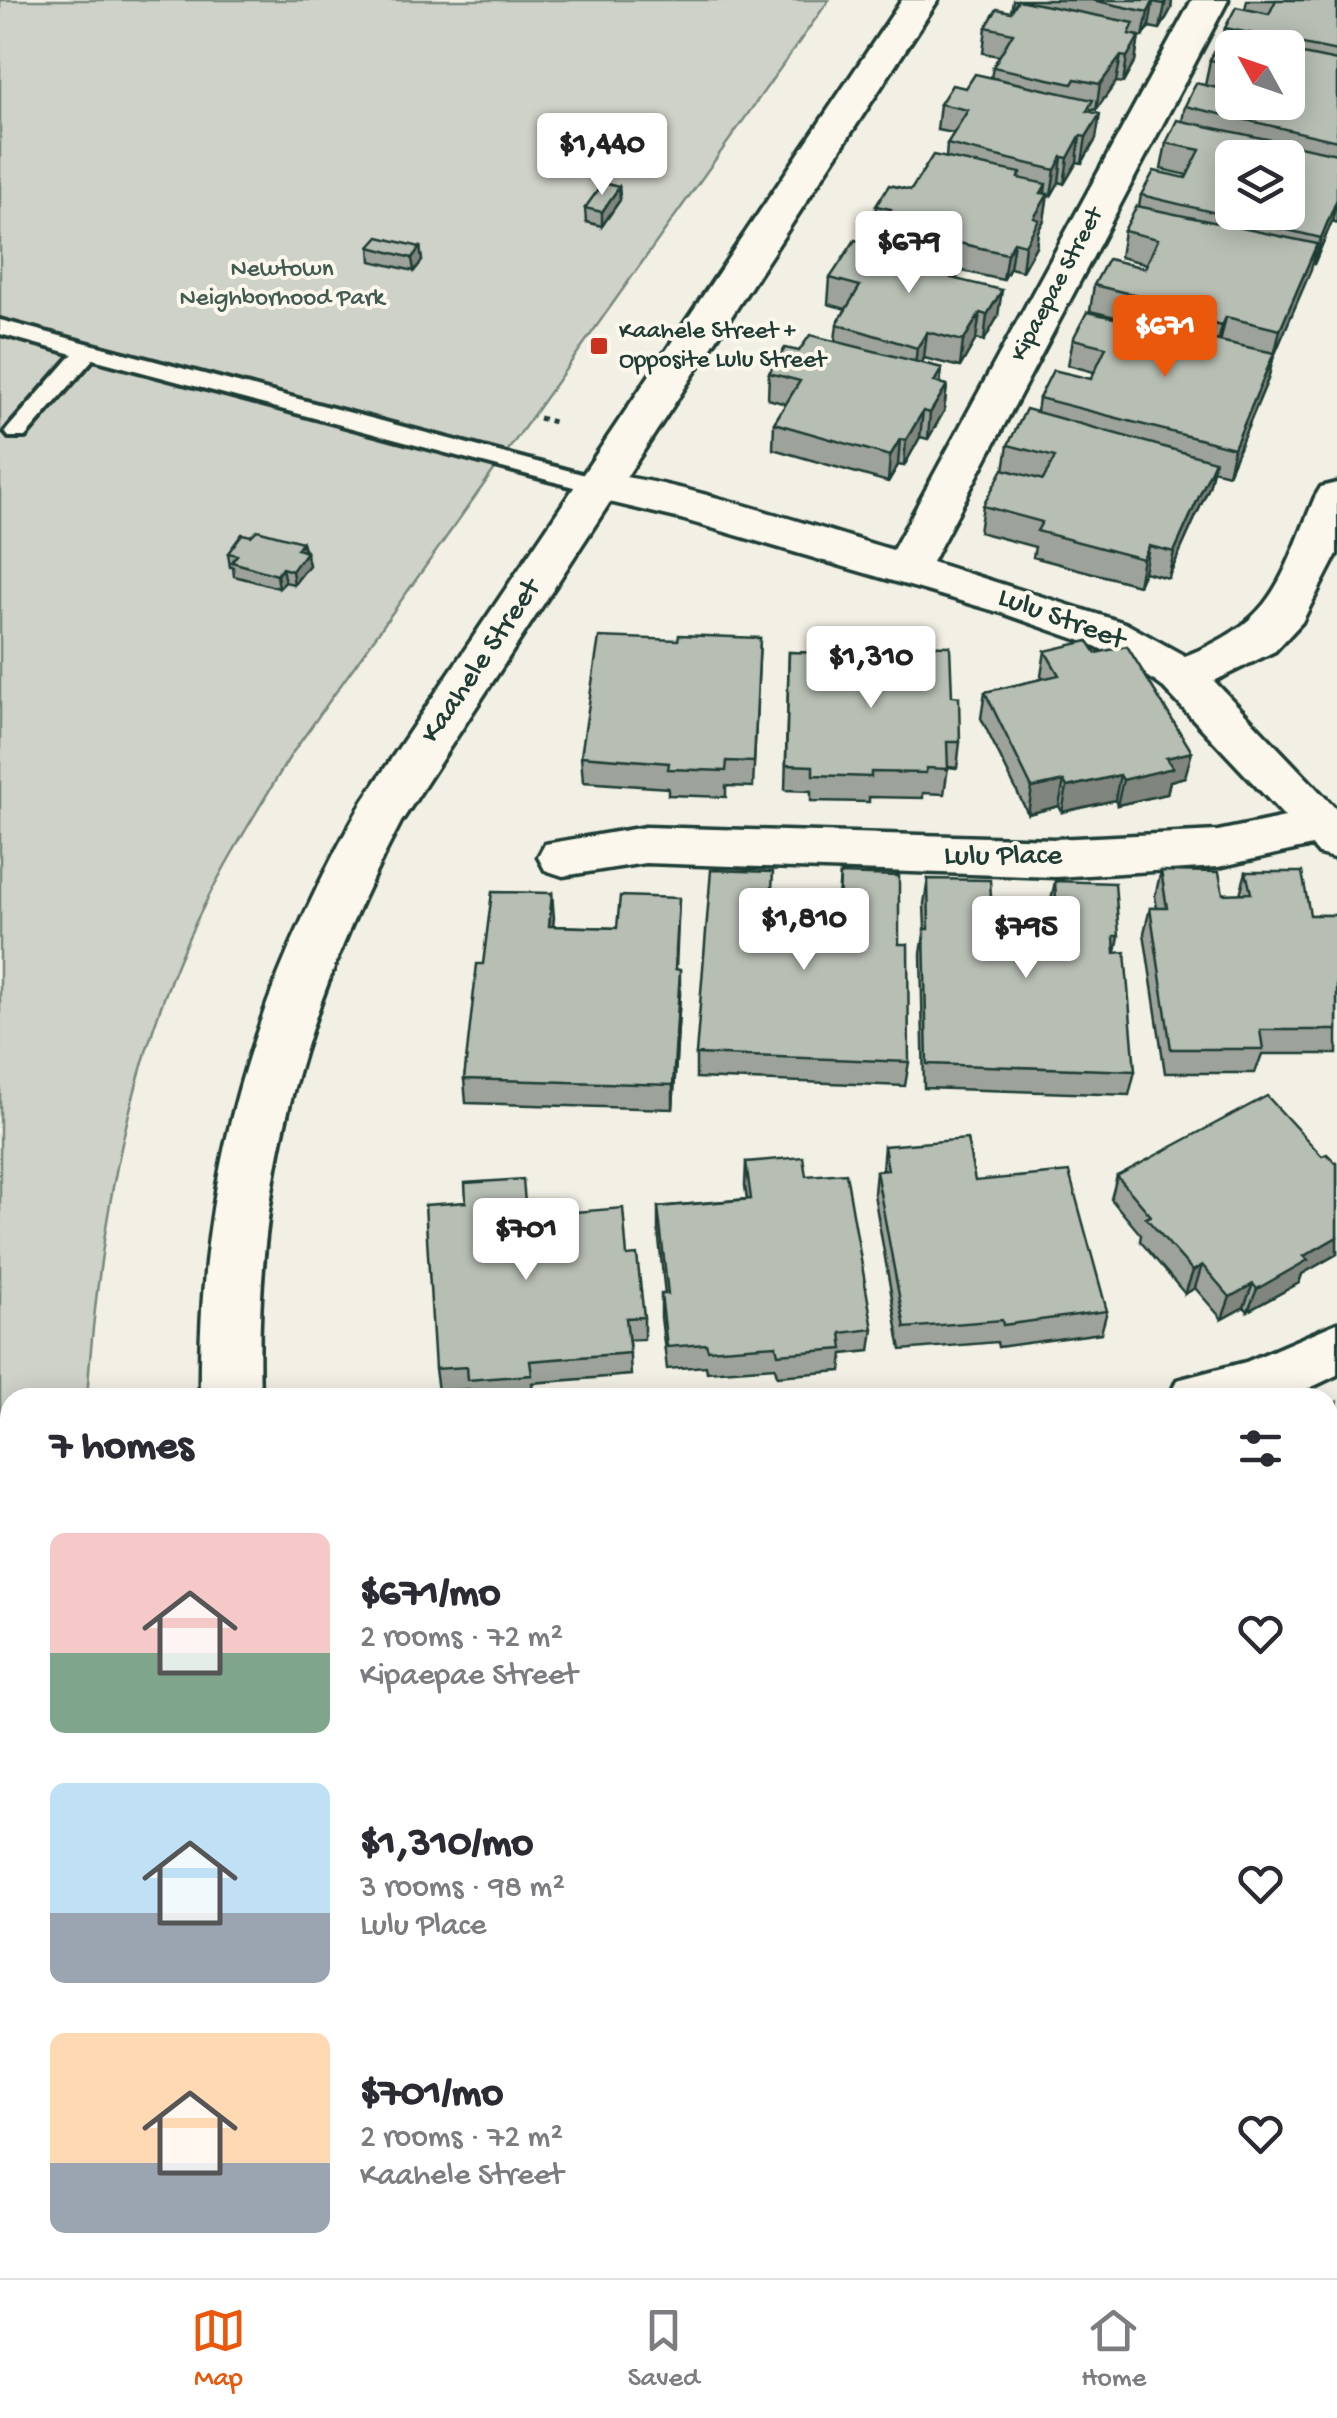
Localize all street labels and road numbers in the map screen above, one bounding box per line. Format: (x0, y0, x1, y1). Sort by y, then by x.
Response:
street label: Kipaepae Street (1005, 202, 1112, 367)
street label: Kaahele Street (414, 571, 551, 751)
street label: Lulu Street (993, 581, 1132, 660)
street label: Lulu Place (944, 840, 1063, 875)

